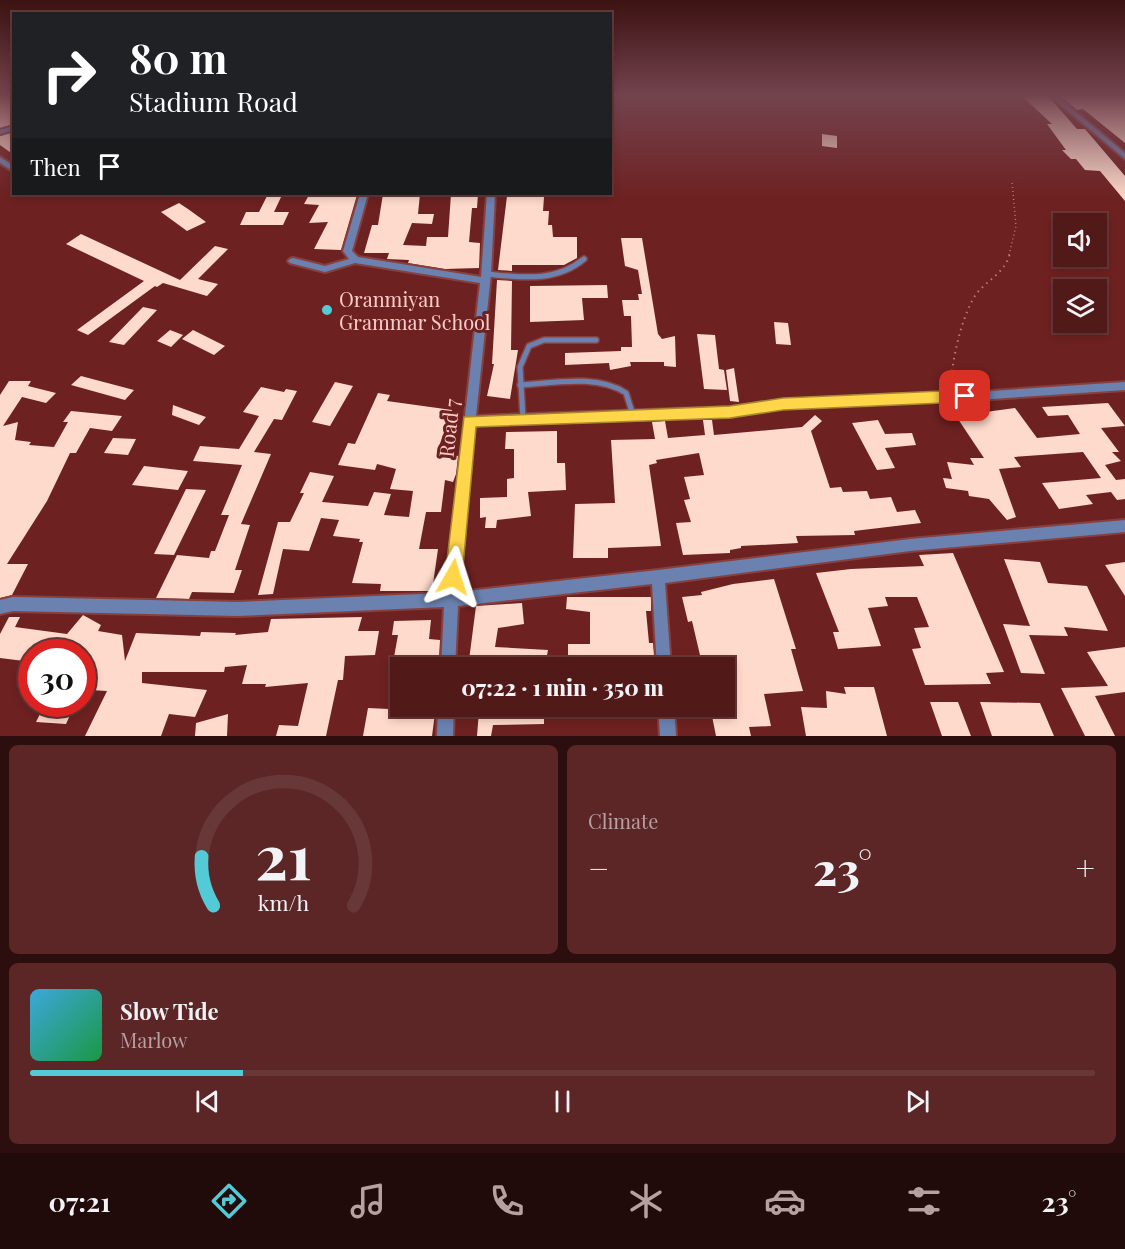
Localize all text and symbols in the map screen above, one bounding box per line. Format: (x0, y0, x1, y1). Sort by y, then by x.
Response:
text: 80 m (129, 29, 227, 85)
icon: right (30, 36, 108, 114)
text: Stadium Road (129, 83, 298, 119)
icon: arrive (93, 150, 126, 183)
text: Then (30, 152, 81, 182)
map controls (1053, 213, 1107, 333)
button: sound (1053, 213, 1107, 267)
button: layers (1053, 279, 1107, 333)
place label: Oranmiyan Grammar School (339, 285, 491, 335)
marker: Oranmiyan Grammar School (320, 303, 334, 317)
pin (939, 370, 990, 421)
icon: arrive (948, 379, 981, 412)
street label: Road 7 (432, 397, 464, 459)
position arrow (421, 545, 485, 609)
speed limit sign: 30 (18, 639, 96, 717)
text: 07:22 · 1 min · 350 m (461, 672, 664, 702)
text: Climate (588, 807, 658, 834)
text: 21 (255, 812, 312, 896)
text: 23° (813, 837, 872, 897)
text: − (588, 845, 609, 889)
text: + (1076, 845, 1095, 889)
text: km/h (258, 889, 310, 917)
text: Slow Tide (120, 996, 219, 1026)
text: Marlow (120, 1026, 188, 1053)
icon: previous (191, 1085, 224, 1118)
icon: pause (546, 1085, 579, 1118)
icon: next (901, 1085, 934, 1118)
icon: directions (208, 1180, 250, 1222)
icon: music (347, 1180, 389, 1222)
icon: phone (486, 1180, 528, 1222)
icon: climate (625, 1180, 667, 1222)
icon: car (764, 1180, 806, 1222)
icon: filters (903, 1180, 945, 1222)
text: 07:21 (49, 1183, 111, 1219)
text: 23° (1042, 1183, 1076, 1219)

